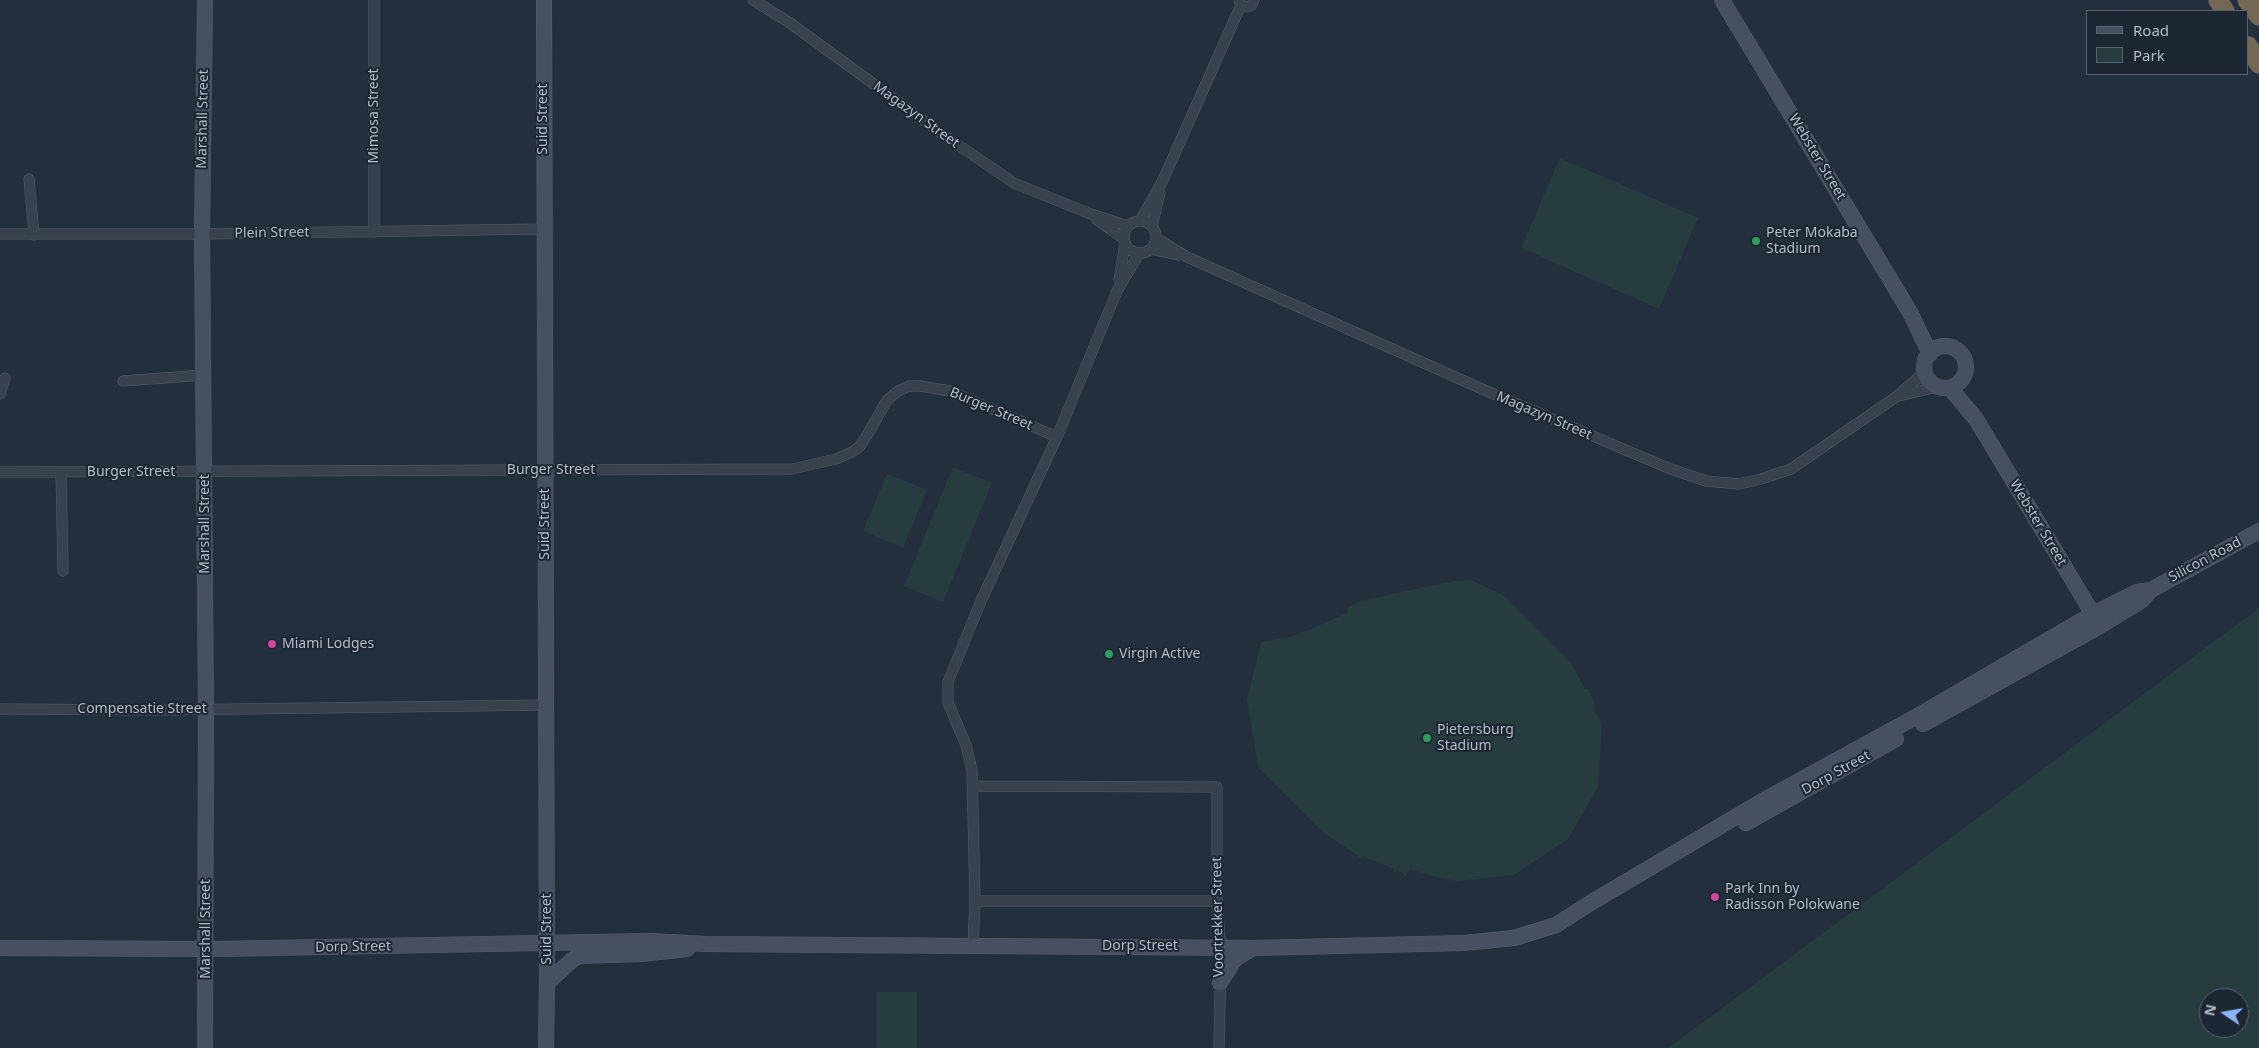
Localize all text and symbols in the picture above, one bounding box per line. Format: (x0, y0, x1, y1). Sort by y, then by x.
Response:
legend (2086, 10, 2249, 75)
text: Road (2133, 20, 2169, 40)
text: Park (2133, 45, 2165, 65)
street label: Mimosa Street (366, 68, 382, 164)
street label: Marshall Street (194, 69, 212, 169)
street label: Magazyn Street (870, 78, 962, 152)
street label: Suid Street (535, 83, 551, 155)
street label: Webster Street (1785, 111, 1849, 203)
street label: Plein Street (234, 224, 310, 242)
place label: Peter Mokaba Stadium (1766, 225, 1858, 258)
marker: Peter Mokaba Stadium (1750, 235, 1762, 247)
street label: Burger Street (947, 384, 1035, 434)
street label: Magazyn Street (1494, 388, 1594, 444)
street label: Burger Street (507, 462, 595, 478)
street label: Burger Street (87, 464, 175, 480)
street label: Marshall Street (197, 474, 213, 574)
street label: Webster Street (2006, 477, 2070, 569)
street label: Suid Street (537, 488, 553, 560)
street label: Silicon Road (2166, 534, 2244, 586)
place label: Miami Lodges (282, 636, 374, 652)
marker: Miami Lodges (266, 638, 278, 650)
place label: Virgin Active (1119, 646, 1201, 662)
marker: Virgin Active (1103, 648, 1115, 660)
street label: Compensatie Street (77, 701, 207, 717)
place label: Pietersburg Stadium (1437, 722, 1514, 754)
marker: Pietersburg Stadium (1421, 732, 1433, 744)
street label: Dorp Street (1799, 747, 1873, 799)
street label: Voortrekker Street (1209, 857, 1227, 977)
street label: Marshall Street (198, 879, 214, 979)
place label: Park Inn by Radisson Polokwane (1725, 881, 1860, 914)
marker: Park Inn by Radisson Polokwane (1709, 891, 1721, 903)
street label: Suid Street (539, 893, 555, 965)
street label: Dorp Street (315, 938, 391, 956)
street label: Dorp Street (1102, 938, 1178, 954)
north arrow (2199, 988, 2249, 1038)
text: N (2199, 1002, 2220, 1018)

